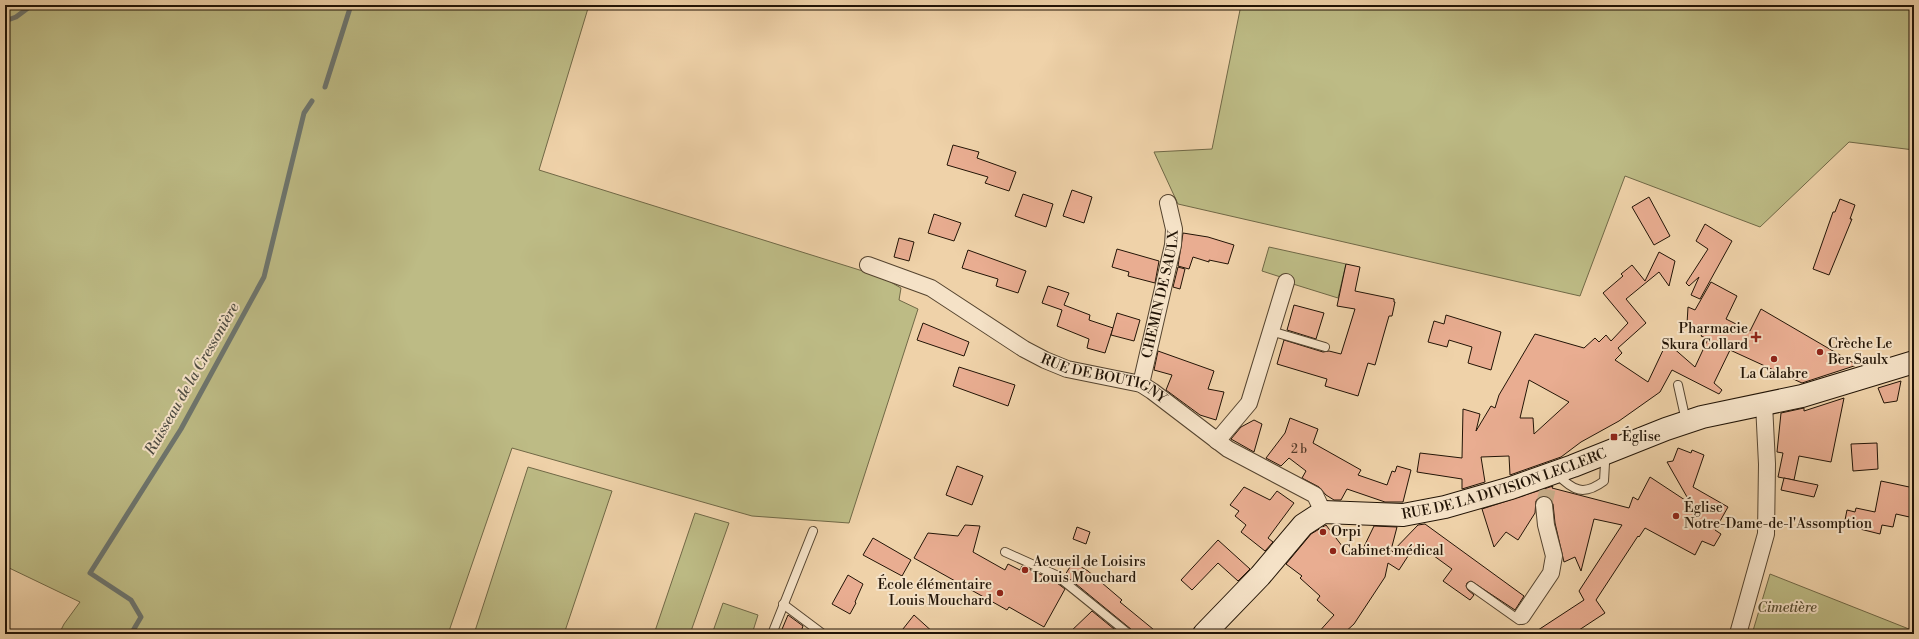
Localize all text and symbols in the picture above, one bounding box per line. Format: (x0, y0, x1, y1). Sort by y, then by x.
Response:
street label: CHEMIN DE SAULX (1138, 229, 1183, 360)
water label: Ruisseau de la Cressonière (140, 300, 243, 459)
place label: Pharmacie Skura Collard (1662, 320, 1748, 354)
marker: Pharmacie Skura Collard (1751, 332, 1761, 342)
place label: Crèche Le Ber Saulx (1827, 335, 1892, 369)
marker: Crèche Le Ber Saulx (1815, 347, 1825, 357)
street label: RUE DE BOUTIGNY (1038, 350, 1171, 408)
marker: La Calabre (1769, 354, 1779, 364)
place label: La Calabre (1740, 365, 1808, 383)
place label: Église (1622, 426, 1661, 446)
marker: Église (1609, 432, 1619, 442)
house number: 2 b (1291, 442, 1307, 457)
street label: RUE DE LA DIVISION LECLERC (1400, 445, 1609, 524)
place label: Église Notre-Dame-de-l'Assomption (1684, 497, 1873, 533)
marker: Église Notre-Dame-de-l'Assomption (1671, 511, 1681, 521)
place label: Orpi (1331, 523, 1361, 541)
marker: Orpi (1318, 527, 1328, 537)
place label: Cabinet médical (1341, 542, 1444, 560)
marker: Cabinet médical (1328, 546, 1338, 556)
place label: Accueil de Loisirs Louis Mouchard (1032, 553, 1146, 587)
marker: Accueil de Loisirs Louis Mouchard (1020, 565, 1030, 575)
place label: École élémentaire Louis Mouchard (877, 574, 992, 610)
marker: École élémentaire Louis Mouchard (995, 588, 1005, 598)
park label: Cimetière (1757, 599, 1817, 617)

